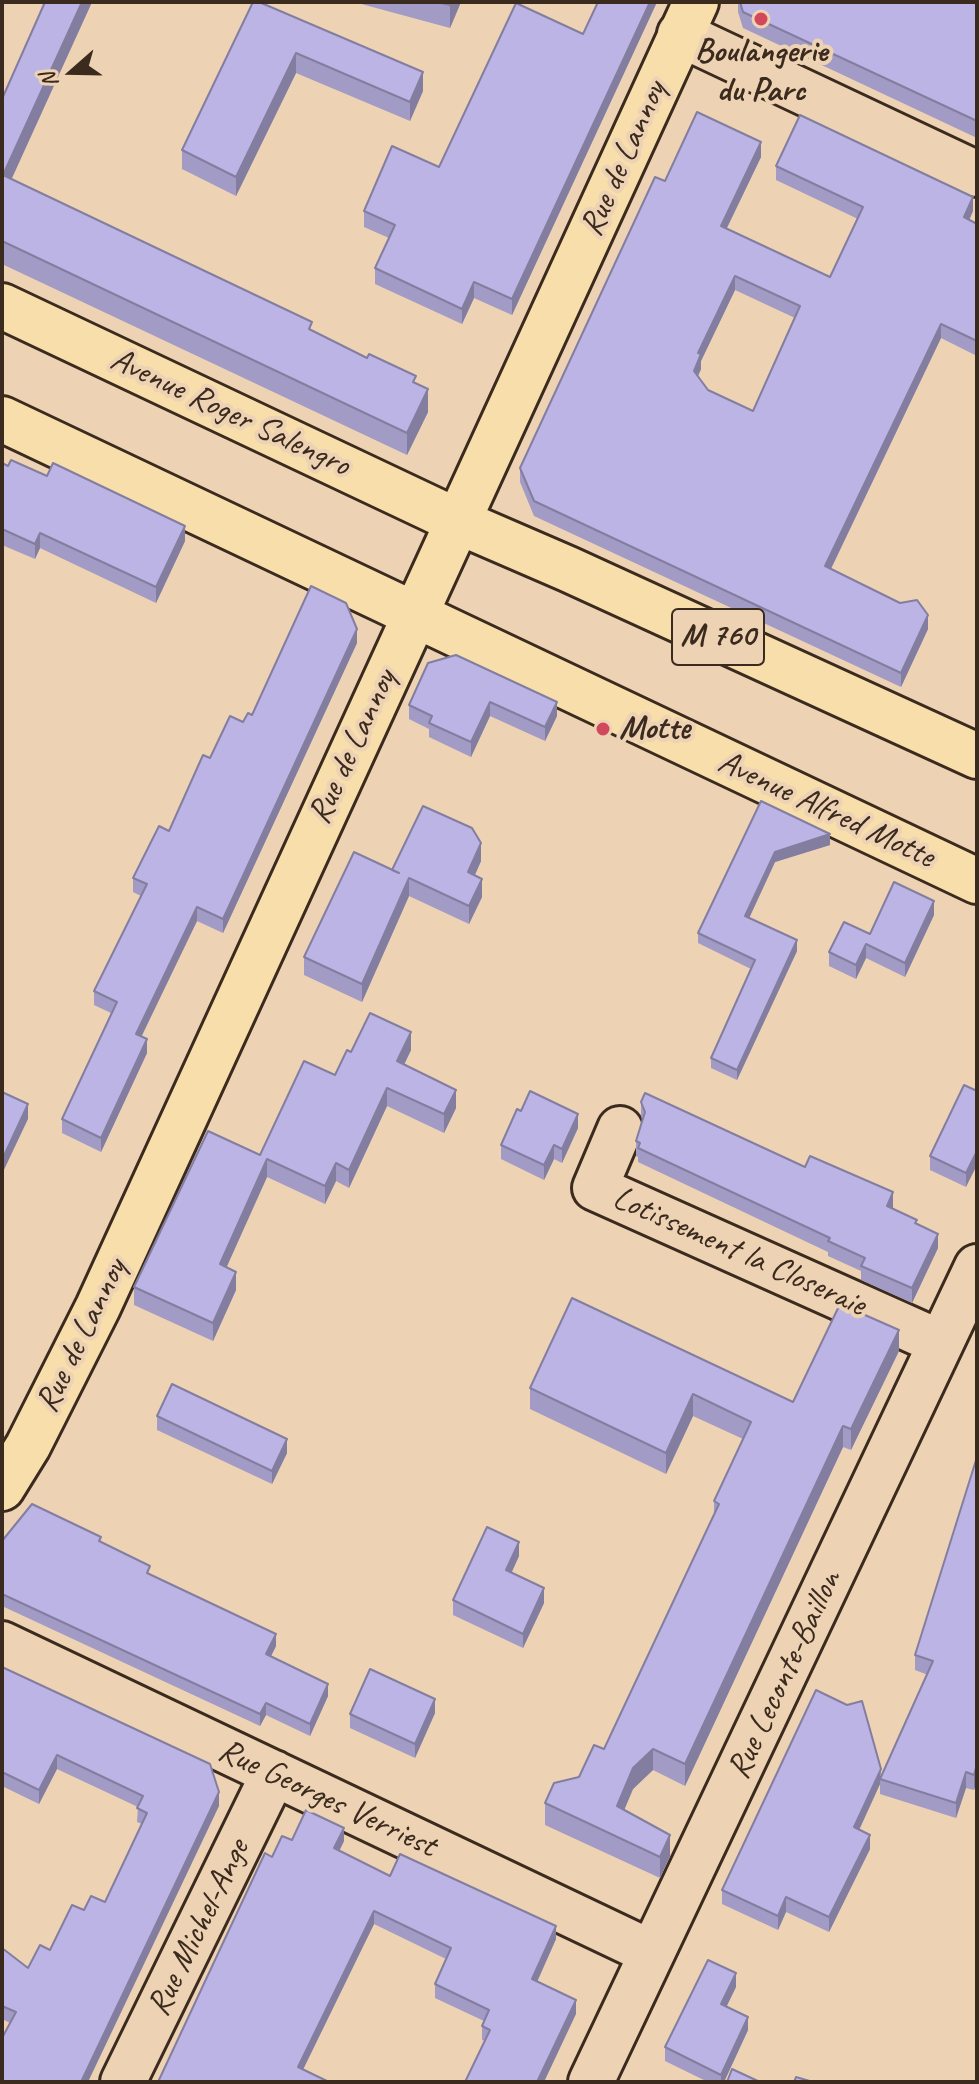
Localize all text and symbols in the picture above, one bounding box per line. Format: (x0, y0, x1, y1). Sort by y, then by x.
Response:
marker: Boulangerie du Parc (752, 10, 770, 28)
north arrow (32, 32, 112, 112)
place label: Boulangerie du Parc (695, 32, 827, 112)
text: N (34, 69, 65, 91)
street label: Rue de Lannoy (572, 75, 676, 243)
street label: Avenue Roger Salengro (104, 340, 356, 486)
road number: M 760 (672, 609, 764, 665)
street label: Rue de Lannoy (300, 663, 406, 831)
place label: Motte (619, 709, 690, 749)
marker: Motte (594, 720, 612, 738)
street label: Avenue Alfred Motte (711, 742, 941, 878)
street label: Lotissement la Closeraie (606, 1178, 872, 1326)
street label: Rue de Lannoy (27, 1253, 137, 1419)
street label: Rue Leconte-Baillon (719, 1564, 851, 1786)
street label: Rue Georges Verriest (212, 1731, 442, 1867)
street label: Rue Michel-Ange (139, 1833, 259, 2023)

